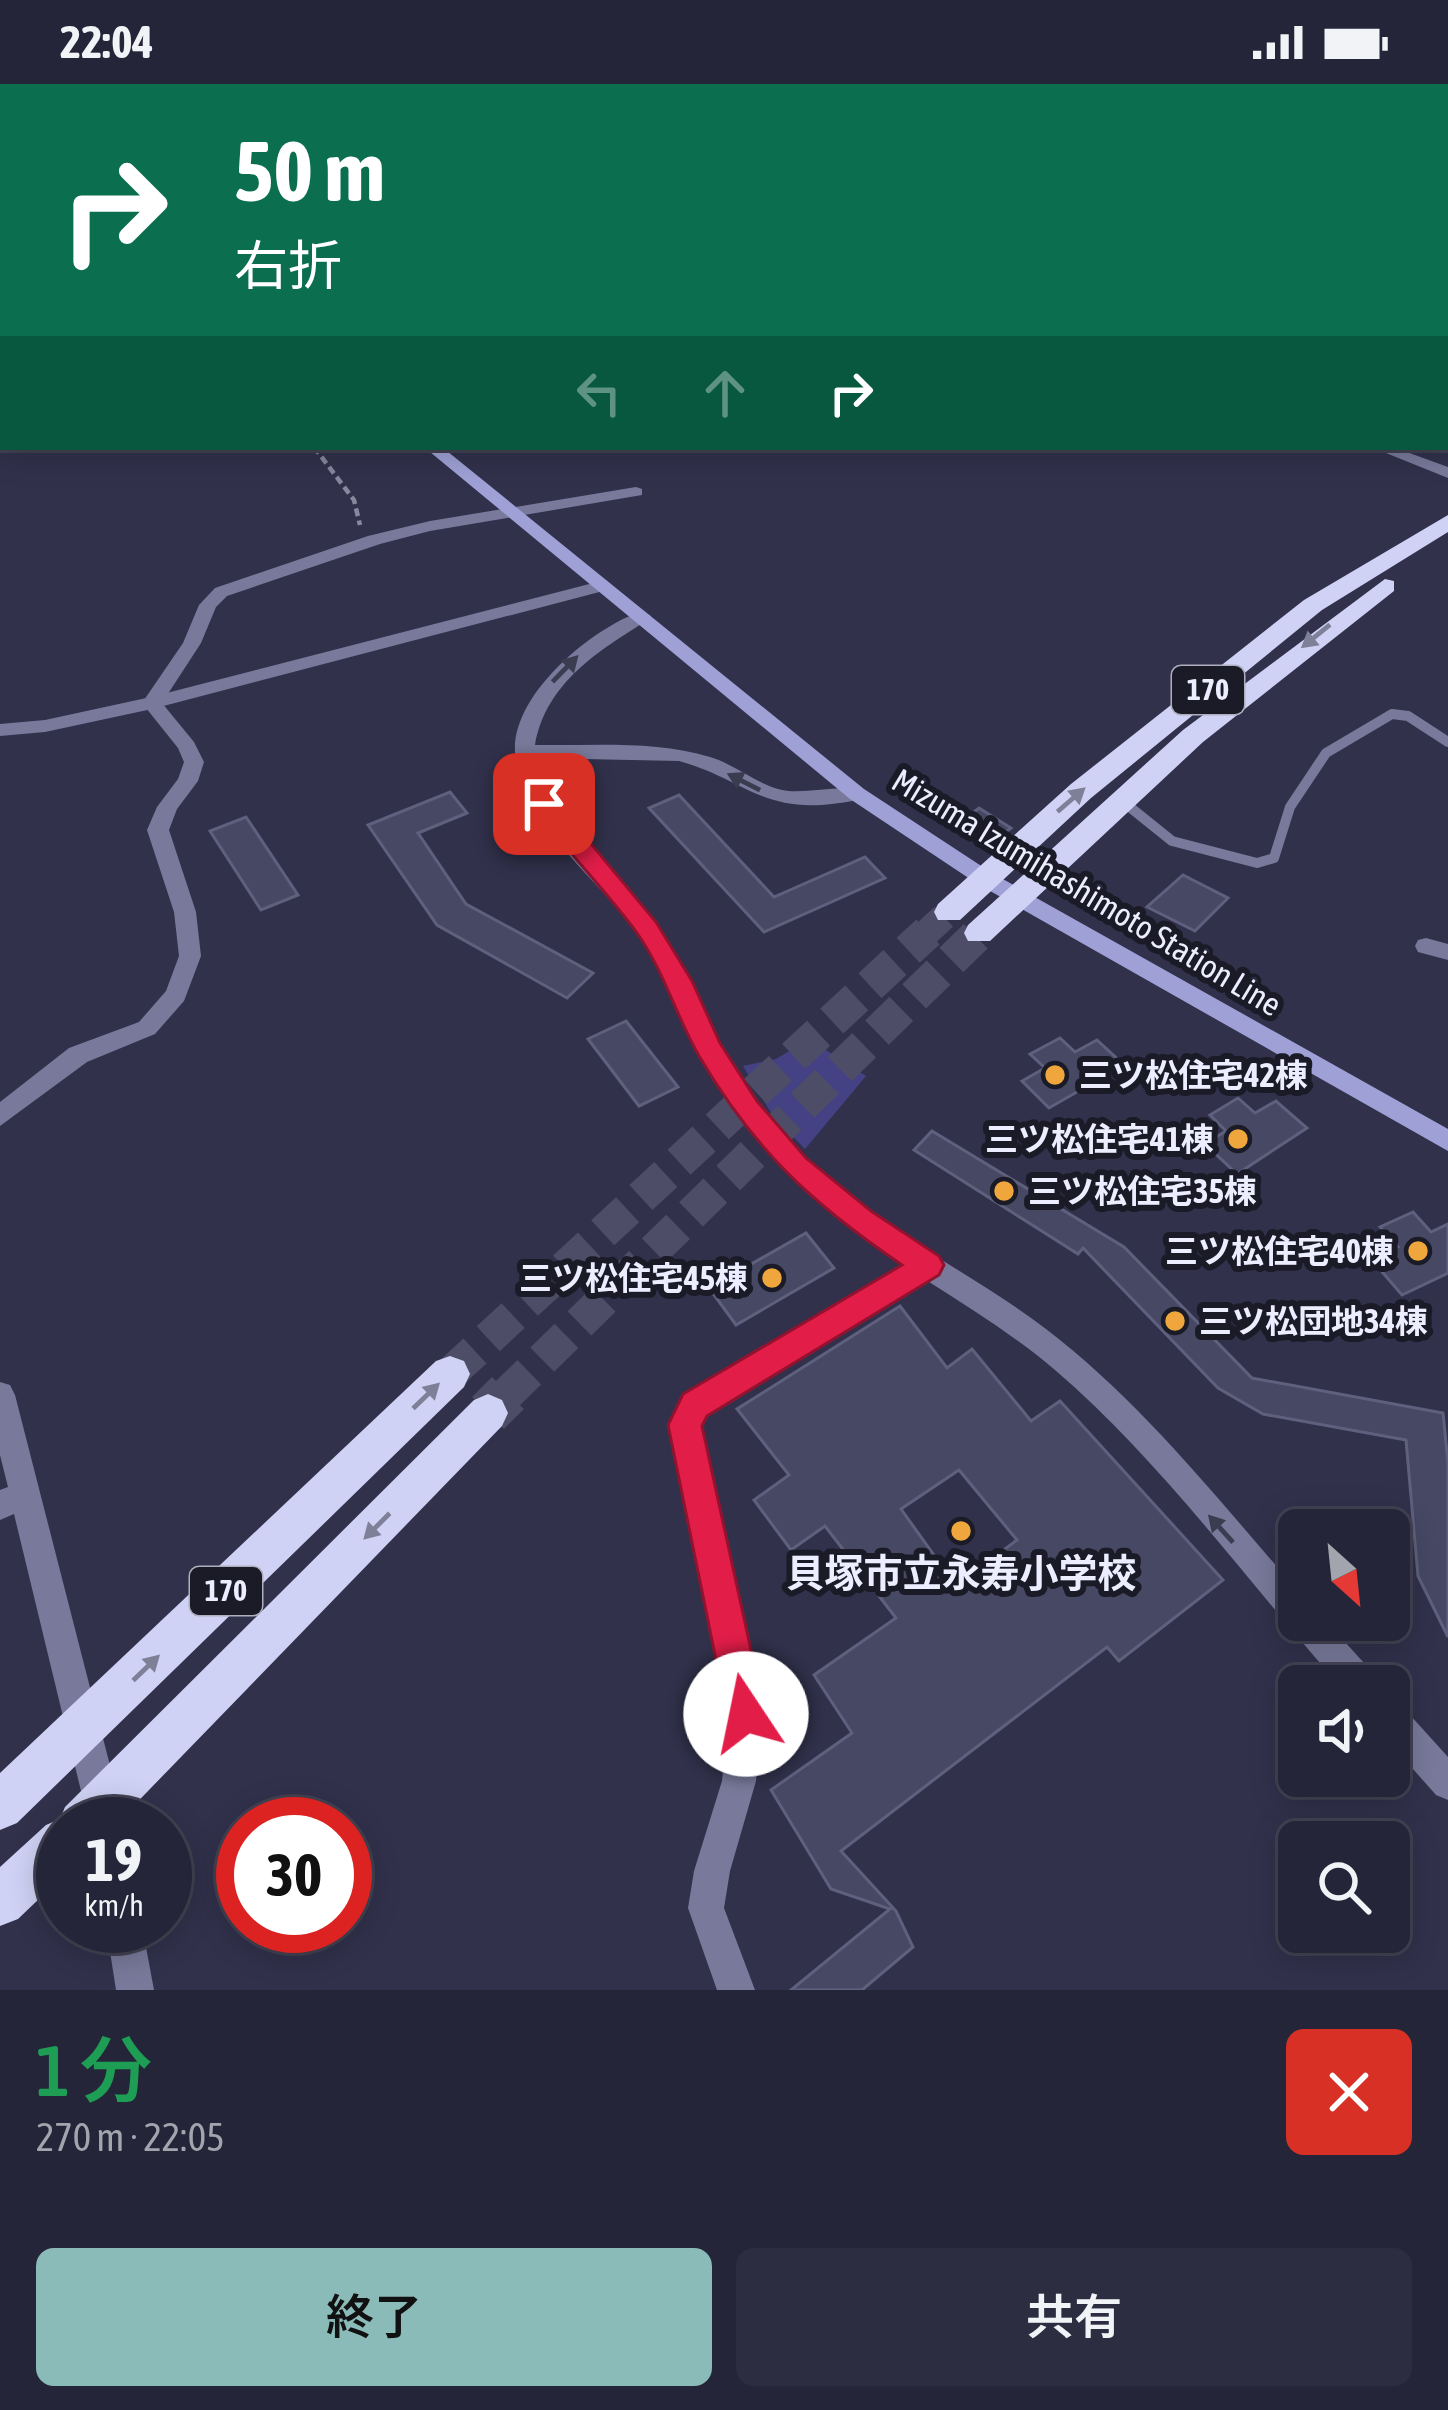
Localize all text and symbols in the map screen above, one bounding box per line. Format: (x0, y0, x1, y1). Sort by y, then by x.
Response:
text: 22:04 (60, 16, 154, 68)
text: 50 m (234, 123, 385, 219)
icon: right (36, 132, 192, 288)
text: 右折 (234, 235, 342, 296)
icon: left (566, 360, 632, 426)
icon: ahead (692, 360, 758, 426)
icon: right (818, 360, 884, 426)
one-way arrow (1301, 623, 1332, 649)
one-way arrow (551, 655, 578, 684)
road number: 170 (1172, 666, 1244, 714)
pin (493, 753, 595, 855)
street label: Mizuma Izumihashimoto Station Line (886, 761, 1288, 1023)
icon: arrive (511, 771, 577, 837)
one-way arrow (726, 773, 761, 793)
one-way arrow (1056, 787, 1086, 814)
place label: 三ツ松住宅42棟 (1079, 1056, 1308, 1094)
marker: 三ツ松住宅42棟 (1042, 1062, 1068, 1088)
place label: 三ツ松住宅41棟 (985, 1120, 1214, 1158)
marker: 三ツ松住宅41棟 (1225, 1126, 1251, 1152)
place label: 三ツ松住宅35棟 (1028, 1172, 1257, 1210)
marker: 三ツ松住宅35棟 (991, 1178, 1017, 1204)
place label: 三ツ松住宅40棟 (1165, 1232, 1394, 1270)
marker: 三ツ松住宅40棟 (1405, 1238, 1431, 1264)
place label: 三ツ松住宅45棟 (519, 1259, 748, 1297)
marker: 三ツ松住宅45棟 (759, 1265, 785, 1291)
place label: 三ツ松団地34棟 (1199, 1302, 1428, 1340)
marker: 三ツ松団地34棟 (1162, 1308, 1188, 1334)
one-way arrow (412, 1383, 441, 1411)
north arrow (1278, 1509, 1410, 1641)
map controls (1278, 1509, 1410, 1953)
one-way arrow (363, 1511, 391, 1540)
one-way arrow (1208, 1514, 1235, 1543)
marker: 貝塚市立永寿小学校 (948, 1518, 974, 1544)
place label: 貝塚市立永寿小学校 (785, 1551, 1137, 1595)
road number: 170 (190, 1567, 262, 1615)
position arrow (683, 1651, 809, 1777)
one-way arrow (131, 1654, 160, 1682)
button: sound (1278, 1665, 1410, 1797)
speed limit sign: 30 (216, 1797, 372, 1953)
button: search (1278, 1821, 1410, 1953)
text: 19 (86, 1825, 142, 1894)
text: km/h (84, 1888, 144, 1922)
text: 1 分 (36, 2029, 152, 2111)
button: close (1286, 2029, 1412, 2155)
text: 270 m · 22:05 (36, 2115, 225, 2159)
button: 終了 (36, 2248, 712, 2386)
button: 共有 (736, 2248, 1412, 2386)

